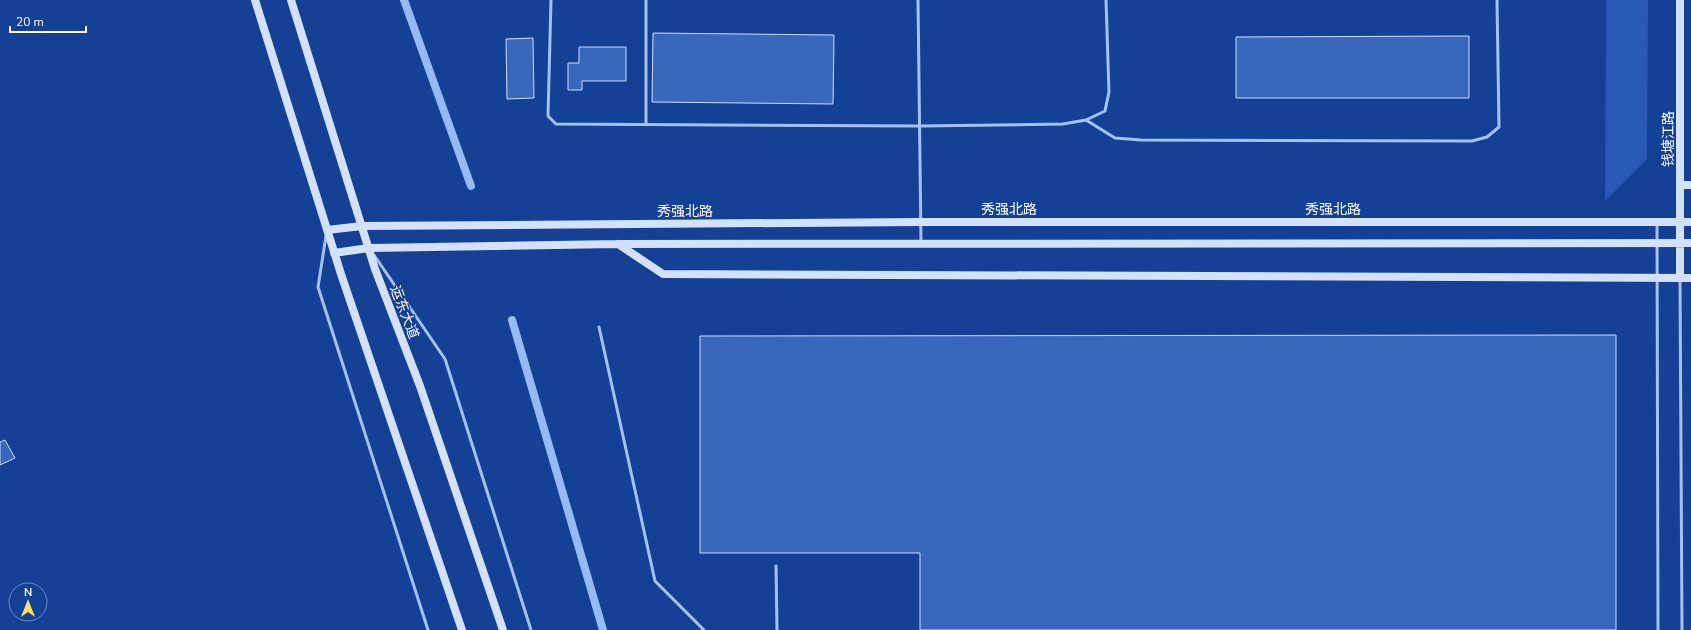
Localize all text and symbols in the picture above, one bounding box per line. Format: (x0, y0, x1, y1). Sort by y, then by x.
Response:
scale bar (10, 8, 86, 34)
text: 20 m (16, 14, 44, 30)
street label: 钱塘江路 (1659, 111, 1678, 167)
street label: 秀强北路 (981, 200, 1037, 219)
street label: 秀强北路 (1305, 200, 1361, 219)
street label: 秀强北路 (657, 202, 713, 221)
street label: 运东大道 (386, 283, 423, 342)
north arrow (8, 582, 48, 622)
text: N (24, 585, 32, 600)

